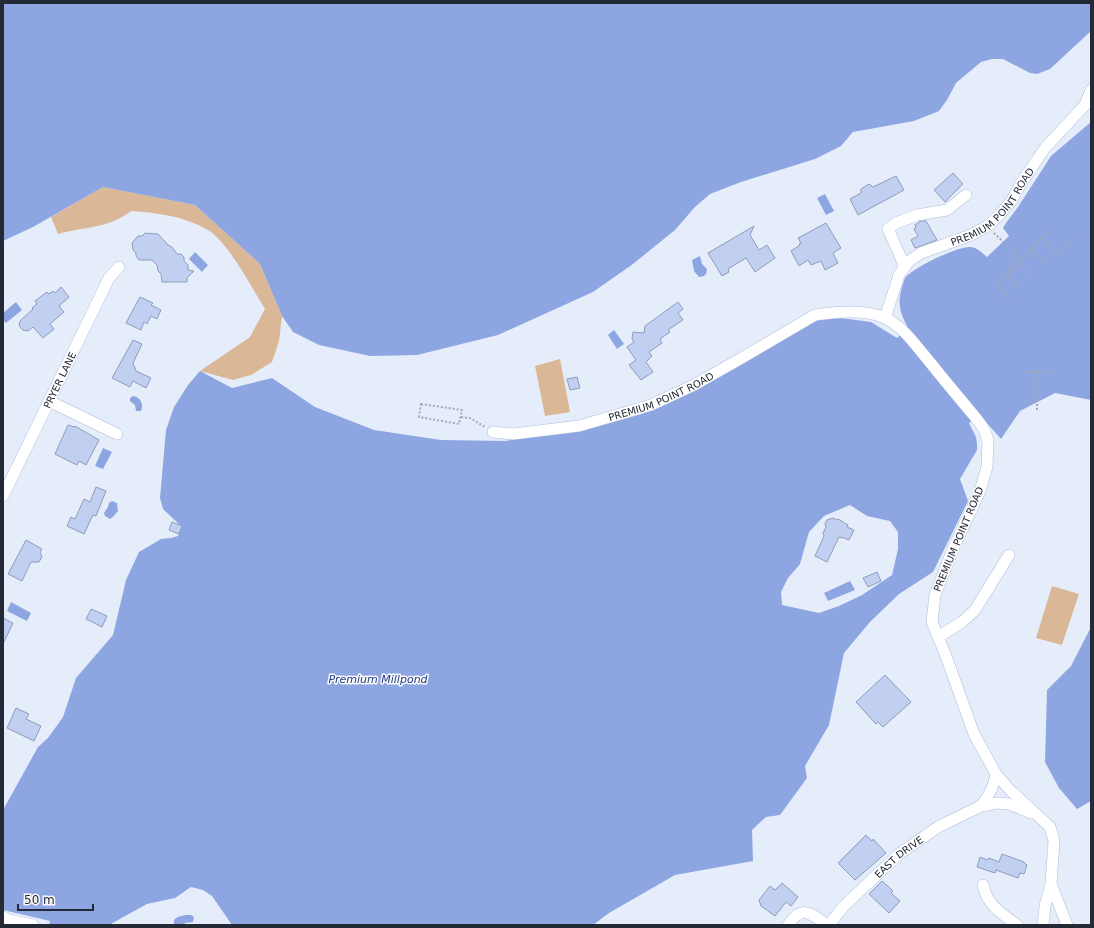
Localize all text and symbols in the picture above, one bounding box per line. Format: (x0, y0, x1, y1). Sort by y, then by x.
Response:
street label: PREMIUM POINT ROAD (949, 165, 1036, 248)
street label: PRYER LANE (41, 350, 78, 410)
street label: PREMIUM POINT ROAD (607, 370, 716, 423)
street label: PREMIUM POINT ROAD (931, 485, 986, 593)
water label: Premium Millpond (328, 673, 429, 686)
street label: EAST DRIVE (873, 834, 925, 880)
scale bar (18, 886, 93, 912)
text: 50 m (24, 893, 55, 907)

